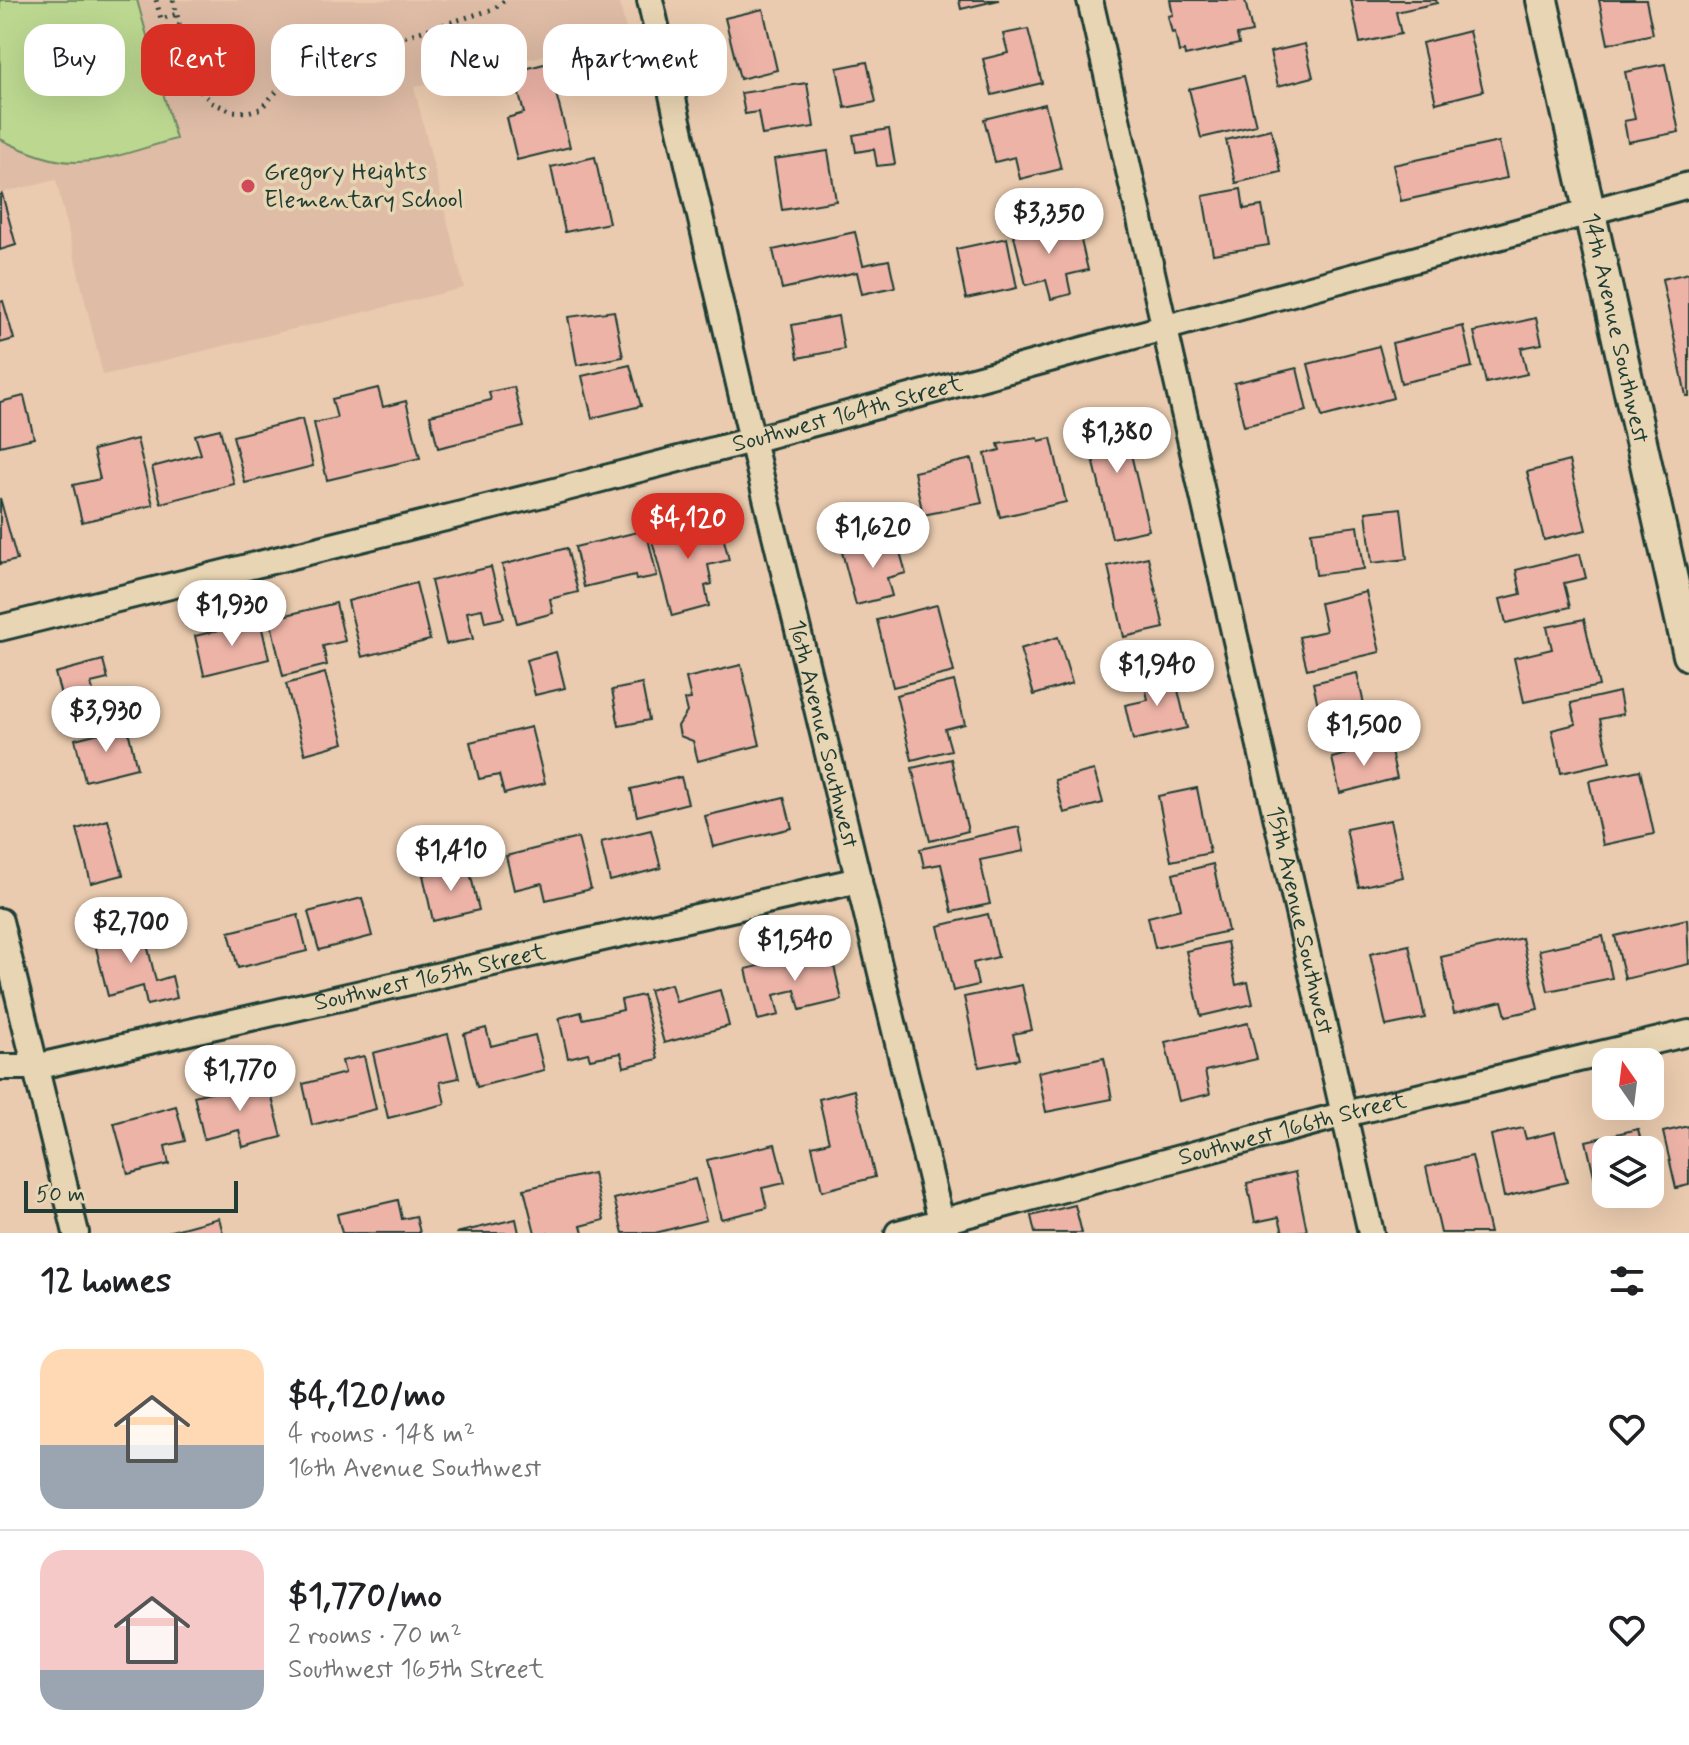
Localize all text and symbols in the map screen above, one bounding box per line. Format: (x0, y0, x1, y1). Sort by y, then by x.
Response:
chip: Buy (24, 24, 125, 96)
chip: Rent (141, 24, 255, 96)
chip: Filters (271, 24, 405, 96)
chip: New (421, 24, 527, 96)
chip: Apartment (543, 24, 727, 96)
place label: Gregory Heights Elementary School (264, 157, 463, 216)
marker: Gregory Heights Elementary School (239, 177, 257, 195)
pin: $3,350 (984, 188, 1114, 256)
text: $3,350 (1013, 197, 1085, 231)
street label: 14th Avenue Southwest (1575, 210, 1657, 446)
street label: Southwest 164th Street (729, 368, 966, 460)
pin: $1,380 (1052, 407, 1182, 475)
text: $1,380 (1081, 416, 1153, 450)
pin: $4,120 (623, 493, 753, 561)
text: $4,120 (649, 502, 727, 536)
pin: $1,620 (808, 502, 938, 570)
text: $1,620 (835, 511, 911, 545)
pin: $1,930 (167, 580, 297, 648)
text: $1,930 (195, 589, 269, 623)
street label: 16th Avenue Southwest (781, 616, 866, 852)
pin: $1,940 (1092, 640, 1222, 708)
text: $1,940 (1118, 649, 1196, 683)
pin: $3,930 (41, 686, 171, 754)
text: $3,930 (69, 695, 143, 729)
pin: $1,500 (1299, 700, 1429, 768)
text: $1,500 (1326, 709, 1402, 743)
street label: 15th Avenue Southwest (1259, 803, 1341, 1038)
pin: $1,410 (386, 825, 516, 893)
text: $1,410 (415, 834, 487, 868)
pin: $2,700 (66, 897, 196, 965)
text: $2,700 (93, 906, 169, 940)
pin: $1,540 (730, 915, 860, 983)
text: $1,540 (757, 924, 833, 958)
street label: Southwest 165th Street (311, 936, 549, 1019)
pin: $1,770 (175, 1045, 305, 1113)
north arrow (1592, 1048, 1664, 1120)
map controls (1592, 1048, 1664, 1208)
text: $1,770 (203, 1054, 277, 1088)
street label: Southwest 166th Street (1175, 1085, 1410, 1173)
button: layers (1592, 1136, 1664, 1208)
scale bar (24, 1177, 238, 1213)
text: 50 m (36, 1181, 85, 1209)
text: 12 homes (40, 1259, 171, 1304)
icon: filters (1605, 1259, 1649, 1303)
text: $4,120/mo (288, 1373, 445, 1418)
icon: home (104, 1381, 200, 1477)
icon: heart (1605, 1407, 1649, 1451)
text: 4 rooms · 148 m² (288, 1418, 475, 1452)
text: 16th Avenue Southwest (288, 1452, 541, 1486)
text: $1,770/mo (288, 1574, 442, 1619)
icon: home (104, 1582, 200, 1678)
icon: heart (1605, 1608, 1649, 1652)
text: 2 rooms · 70 m² (288, 1619, 462, 1653)
text: Southwest 165th Street (288, 1653, 544, 1687)

